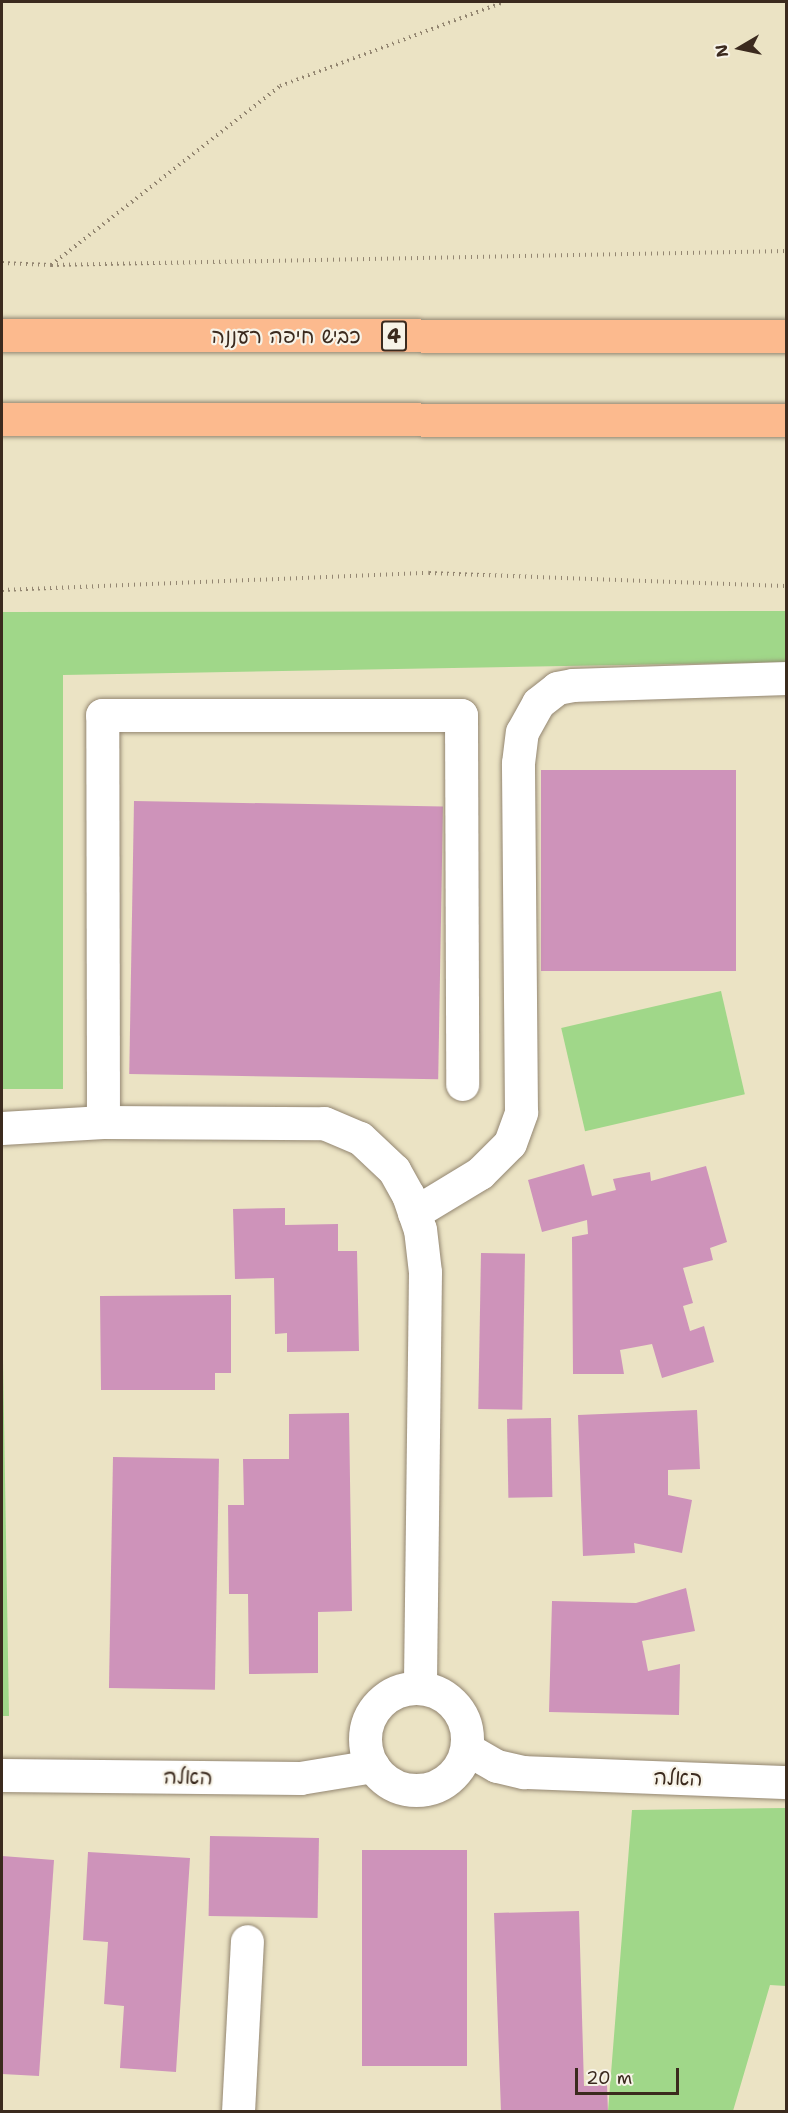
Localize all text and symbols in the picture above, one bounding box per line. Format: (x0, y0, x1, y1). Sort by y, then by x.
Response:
north arrow (710, 18, 770, 78)
text: N (710, 43, 733, 59)
road number: 4 (380, 319, 408, 353)
street label: כביש חיפה רעננה (211, 323, 361, 349)
street label: האלה (163, 1764, 213, 1790)
street label: האלה (653, 1765, 703, 1791)
scale bar (578, 2056, 682, 2094)
text: 20 m (586, 2066, 632, 2090)

